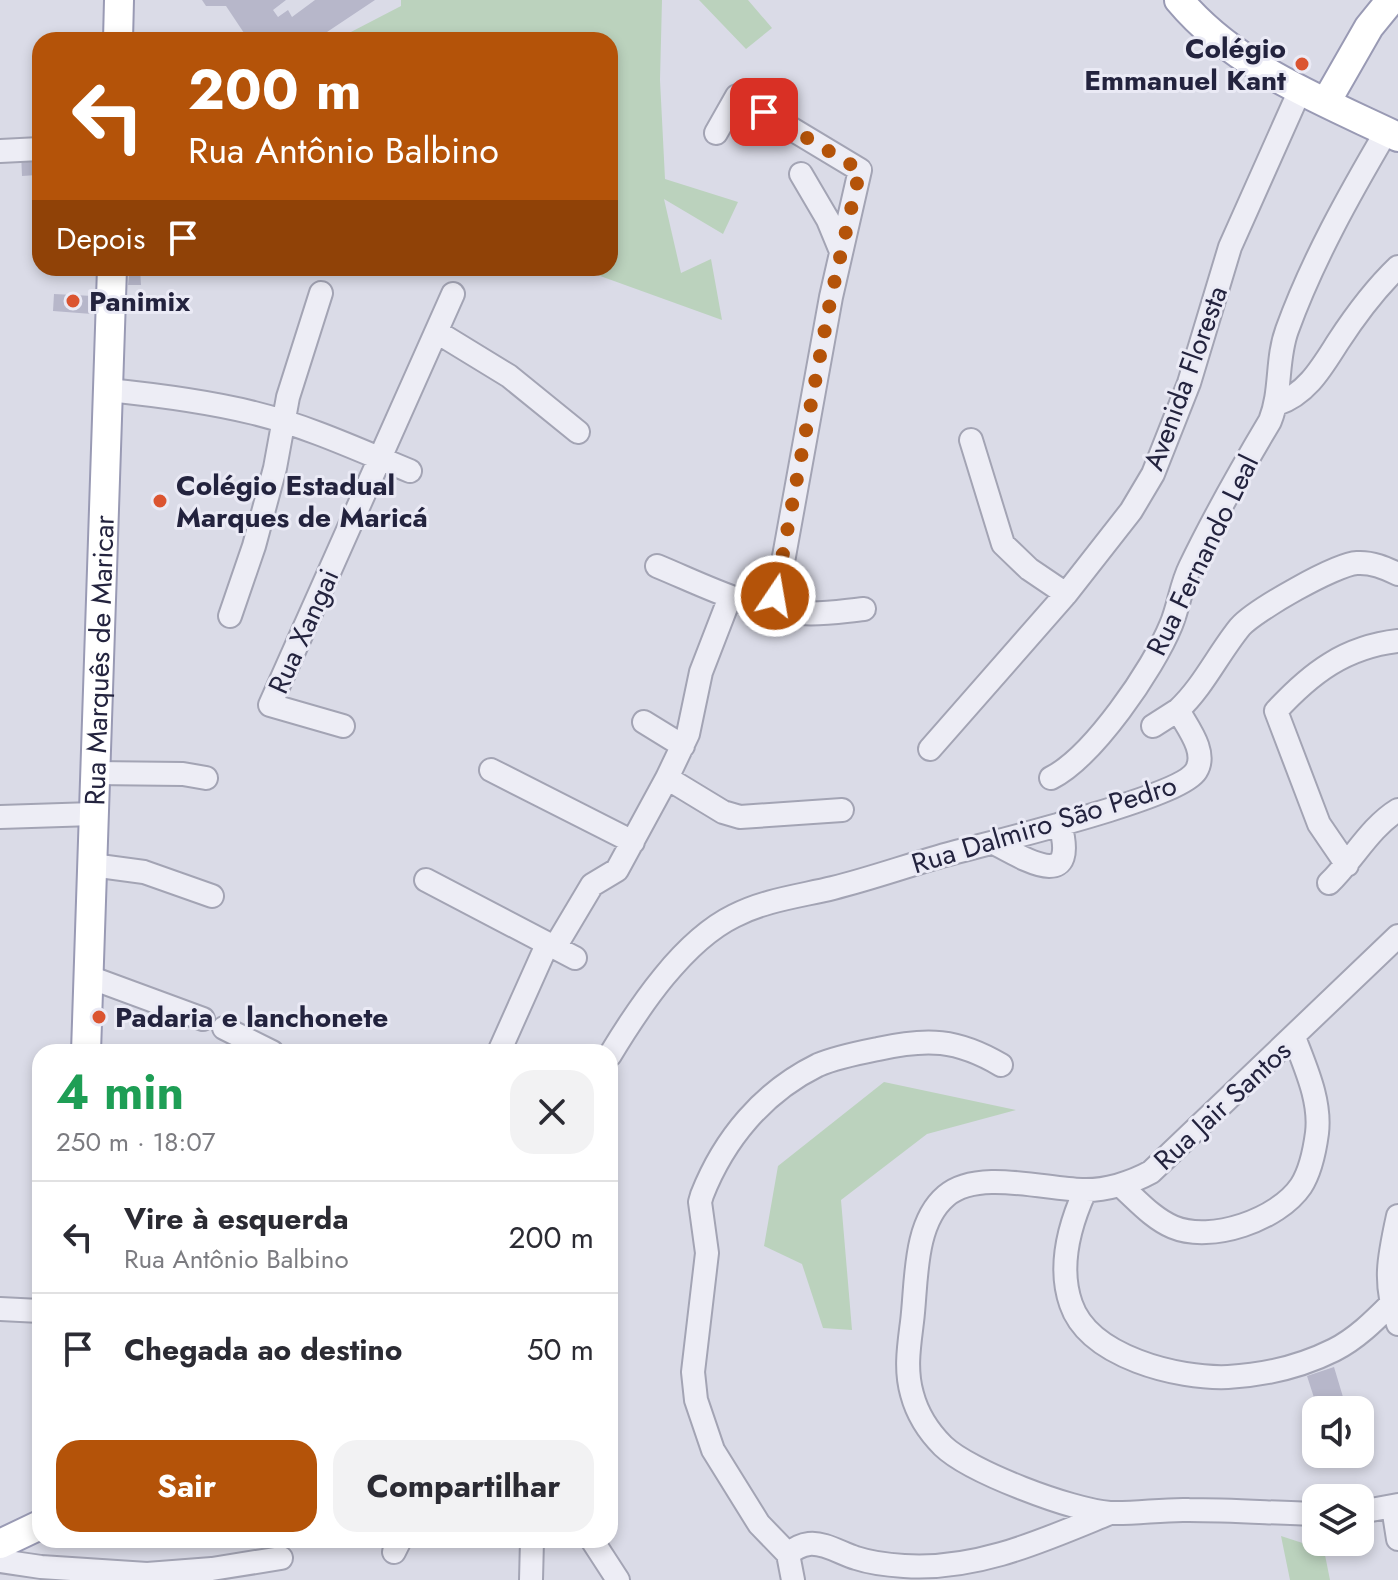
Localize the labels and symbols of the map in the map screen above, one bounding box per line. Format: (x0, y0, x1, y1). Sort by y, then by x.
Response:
place label: Colégio Emmanuel Kant (1084, 28, 1286, 101)
marker: Colégio Emmanuel Kant (1293, 55, 1311, 73)
pin (730, 78, 798, 146)
street label: Avenida Floresta (1133, 280, 1238, 476)
place label: Panimix (89, 281, 190, 322)
marker: Panimix (64, 292, 82, 310)
street label: Rua Fernando Leal (1136, 448, 1269, 663)
place label: Colégio Estadual Marques de Maricá (176, 465, 428, 538)
marker: Colégio Estadual Marques de Maricá (151, 492, 169, 510)
street label: Rua Marquês de Maricar (74, 514, 125, 806)
position arrow (733, 554, 817, 638)
street label: Rua Xangai (258, 562, 349, 700)
street label: Rua Dalmiro São Pedro (907, 765, 1182, 884)
place label: Padaria e lanchonete (115, 997, 388, 1038)
marker: Padaria e lanchonete (90, 1008, 108, 1026)
street label: Rua Jair Santos (1145, 1031, 1300, 1180)

